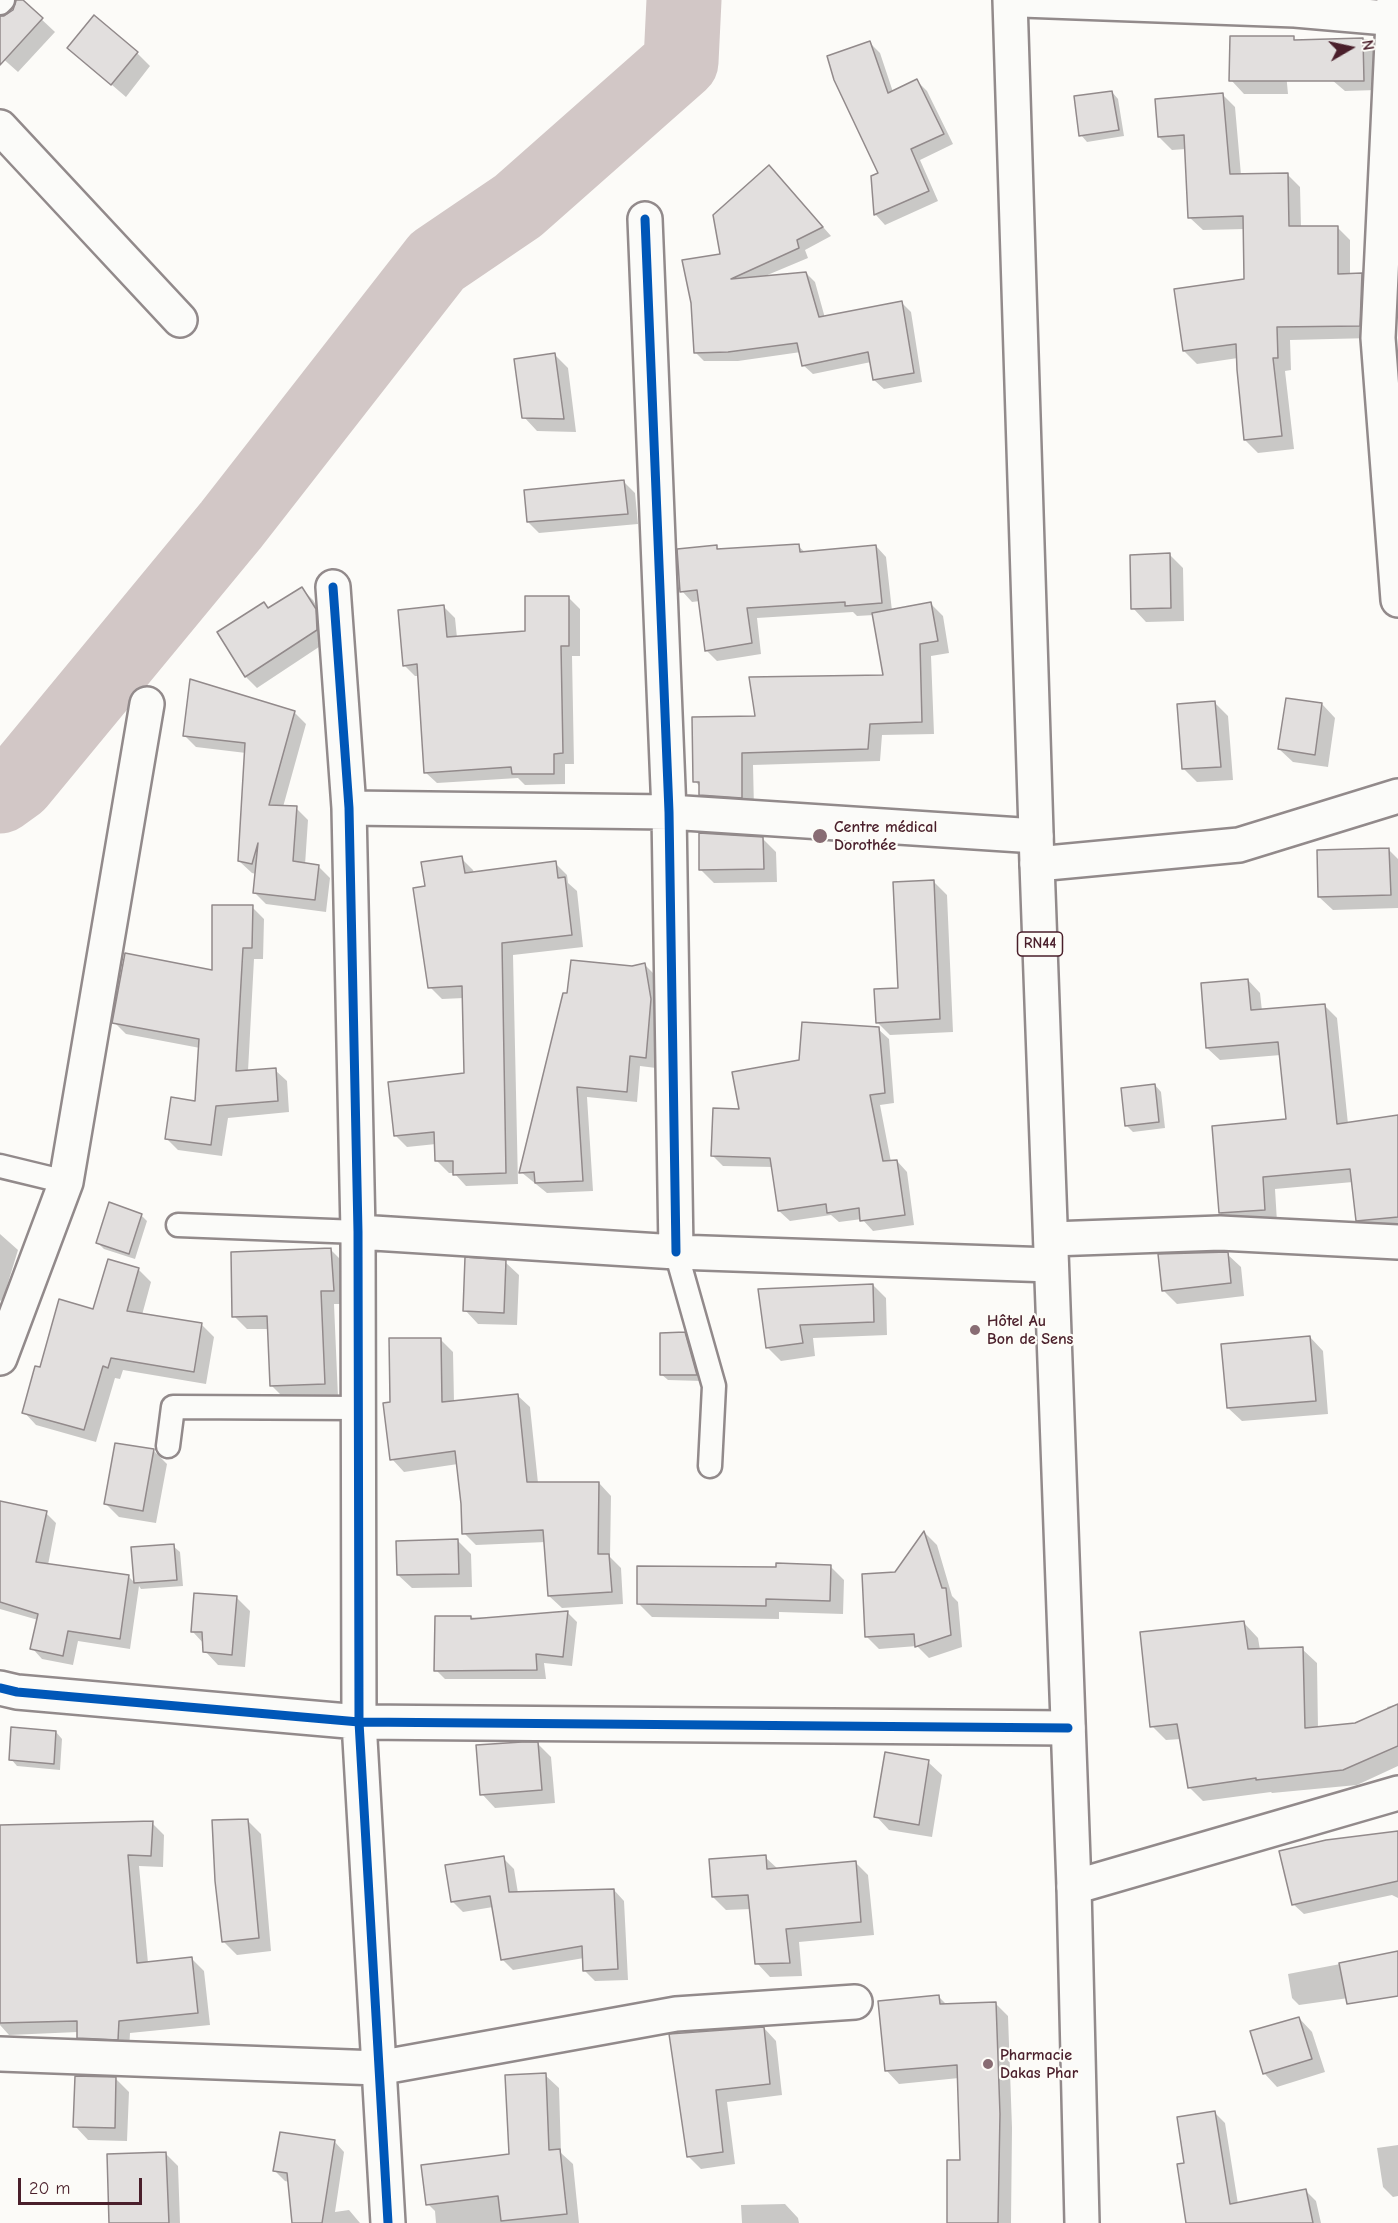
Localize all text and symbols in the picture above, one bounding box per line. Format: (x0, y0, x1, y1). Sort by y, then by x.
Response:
north arrow (1320, 18, 1380, 78)
text: N (1358, 39, 1377, 52)
place label: Centre médical Dorothée (834, 817, 937, 855)
marker: Centre médical Dorothée (811, 827, 829, 845)
road number: RN44 (1018, 932, 1062, 956)
place label: Hôtel Au Bon de Sens (987, 1311, 1073, 1349)
marker: Hôtel Au Bon de Sens (968, 1323, 982, 1337)
place label: Pharmacie Dakas Phar (1000, 2045, 1078, 2083)
marker: Pharmacie Dakas Phar (981, 2057, 995, 2071)
scale bar (21, 2166, 146, 2204)
text: 20 m (29, 2178, 70, 2199)

